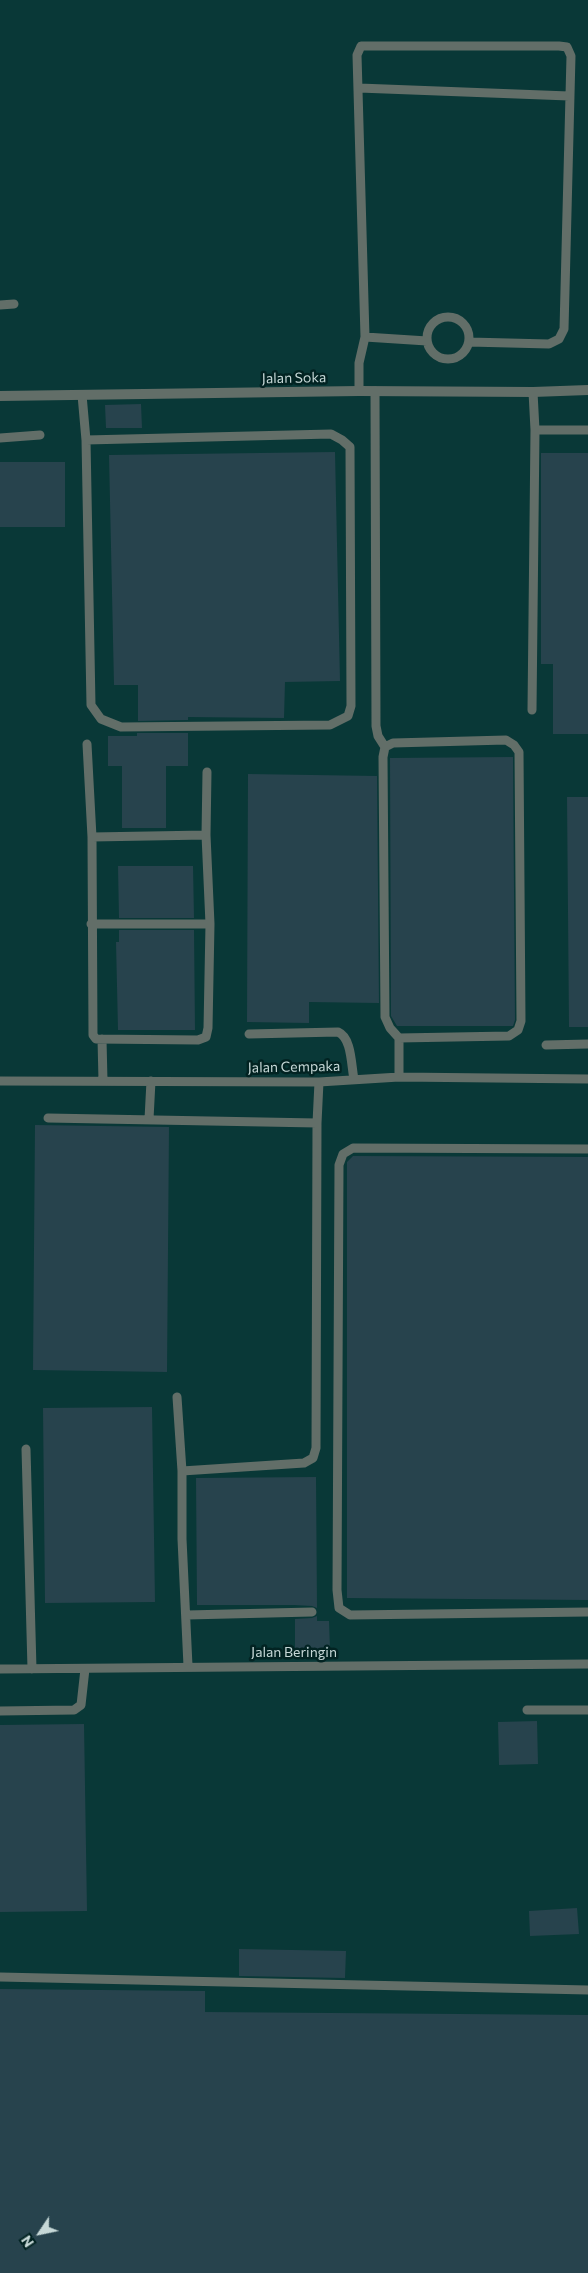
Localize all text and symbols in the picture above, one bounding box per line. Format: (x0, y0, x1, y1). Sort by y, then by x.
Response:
street label: Jalan Soka (262, 369, 326, 387)
street label: Jalan Cempaka (248, 1058, 340, 1076)
street label: Jalan Beringin (251, 1644, 337, 1660)
north arrow (15, 2208, 65, 2258)
text: N (17, 2233, 37, 2251)

